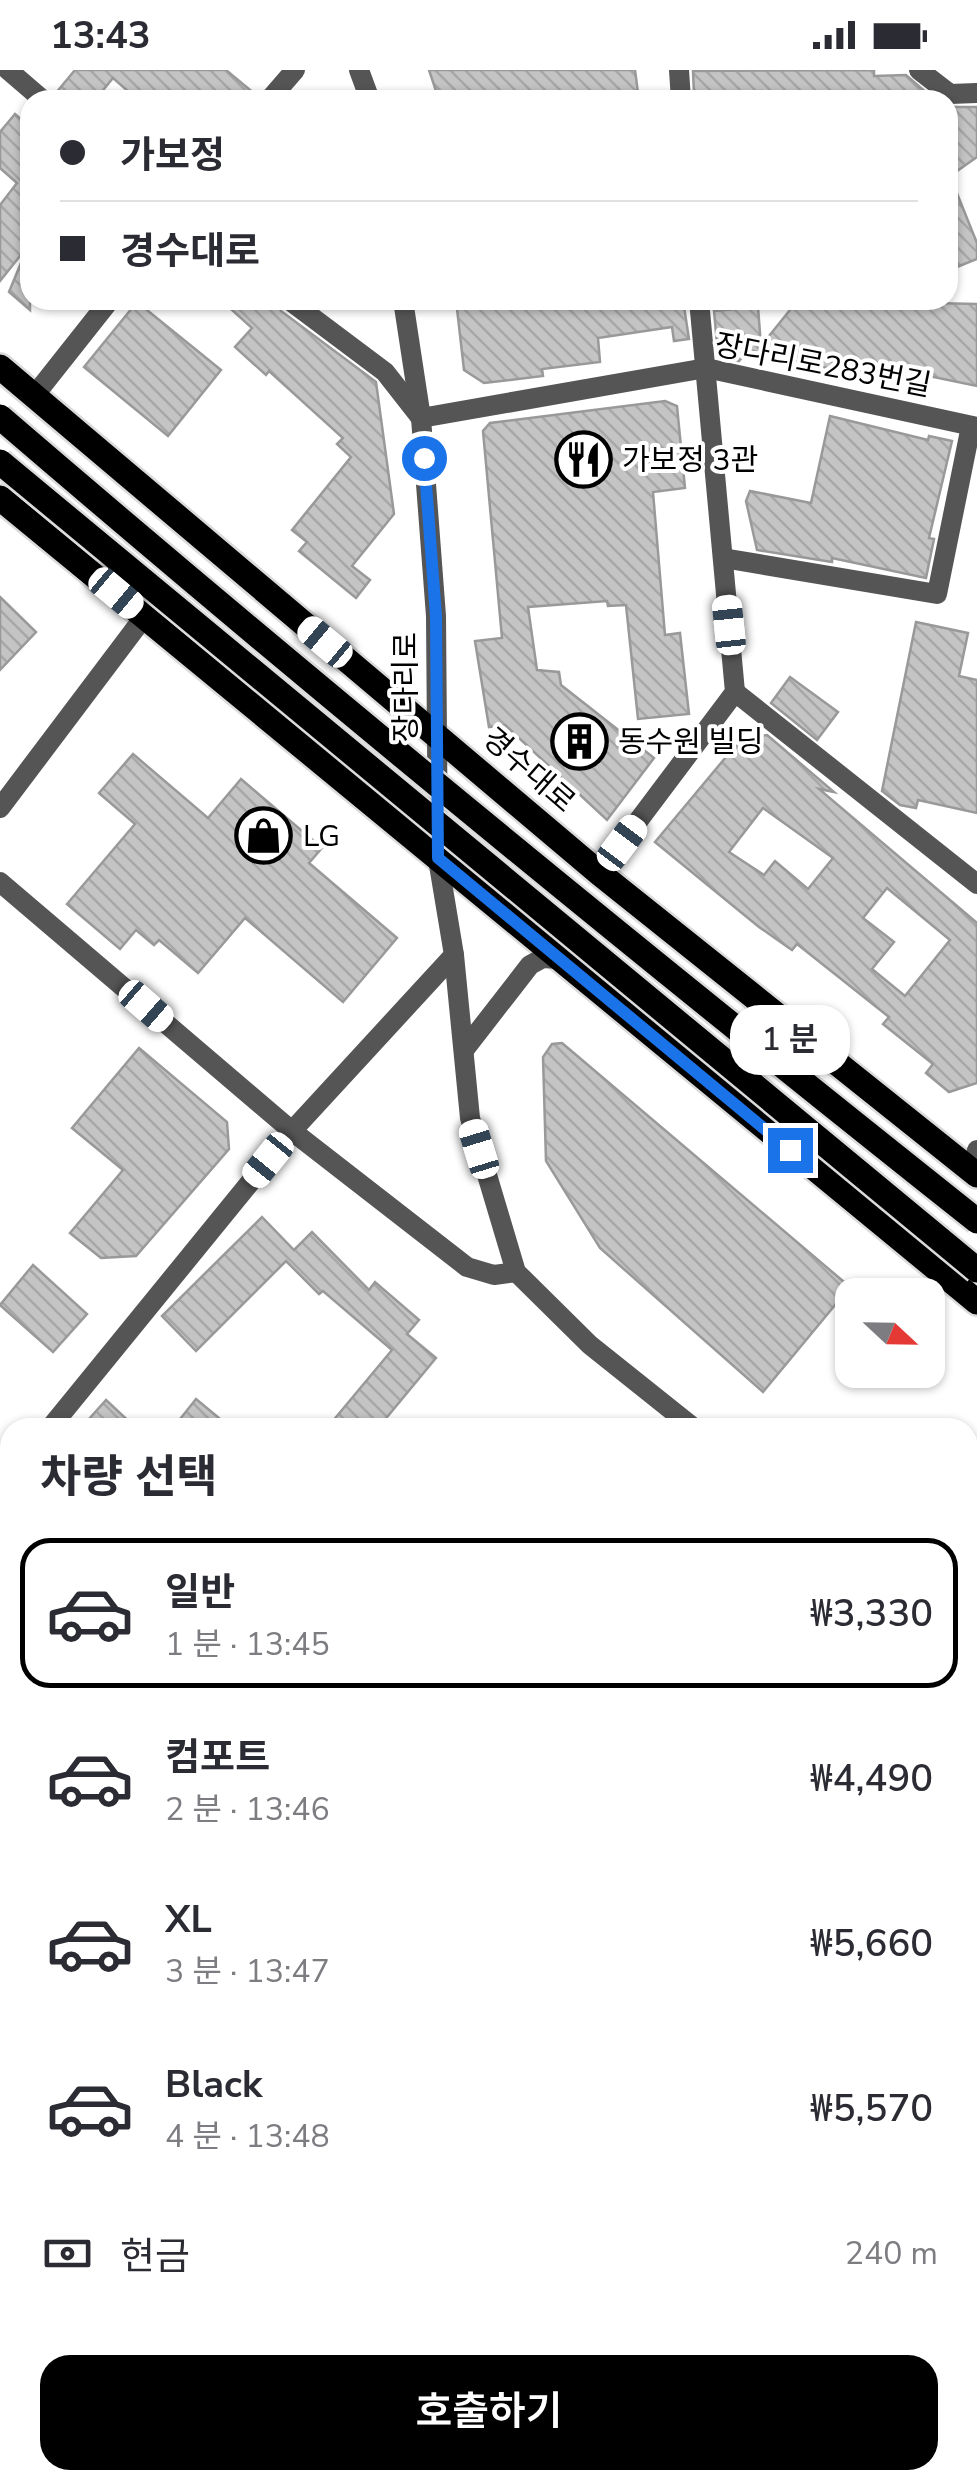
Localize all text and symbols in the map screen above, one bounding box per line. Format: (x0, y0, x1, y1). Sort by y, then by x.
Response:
text: 13:43 (50, 10, 151, 61)
text: 가보정 (120, 130, 225, 181)
text: 경수대로 (120, 226, 260, 277)
street label: 장다리로283번길 (711, 324, 935, 407)
restaurant icon: 가보정 3관 (553, 430, 613, 490)
route start (402, 436, 447, 481)
place label: 가보정 3관 (622, 440, 758, 481)
car (83, 562, 149, 624)
car (711, 594, 747, 656)
car (292, 611, 358, 673)
street label: 장다리로 (386, 632, 427, 742)
building icon: 동수원 빌딩 (549, 712, 609, 772)
street label: 경수대로 (474, 719, 584, 822)
place label: 동수원 빌딩 (618, 722, 764, 763)
shop icon: LG (234, 806, 294, 866)
car (592, 810, 652, 876)
place label: LG (303, 816, 340, 857)
car (114, 975, 178, 1037)
callout: 1 분 (730, 1005, 850, 1075)
text: 1 분 (761, 1018, 819, 1061)
car (456, 1116, 502, 1182)
car (237, 1127, 299, 1193)
route end (768, 1128, 813, 1173)
north arrow (835, 1278, 945, 1388)
map controls (835, 1278, 945, 1388)
text: 차량 선택 (40, 1447, 218, 1508)
text: 일반 (165, 1567, 235, 1618)
icon: car (45, 1568, 135, 1658)
text: ₩3,330 (810, 1588, 933, 1639)
text: 1 분 · 13:45 (165, 1623, 330, 1666)
text: 컴포트 (165, 1732, 270, 1783)
icon: car (45, 1733, 135, 1823)
text: ₩4,490 (810, 1753, 933, 1804)
text: 2 분 · 13:46 (165, 1788, 330, 1831)
text: XL (165, 1894, 212, 1945)
icon: car (45, 1898, 135, 1988)
text: ₩5,660 (810, 1918, 933, 1969)
text: 3 분 · 13:47 (165, 1950, 330, 1993)
text: Black (165, 2059, 262, 2110)
icon: car (45, 2063, 135, 2153)
text: ₩5,570 (810, 2083, 933, 2134)
text: 4 분 · 13:48 (165, 2115, 330, 2158)
icon: cash (40, 2226, 95, 2281)
text: 현금 (120, 2231, 190, 2282)
text: 240 m (845, 2232, 938, 2275)
button: 호출하기 (40, 2355, 938, 2470)

